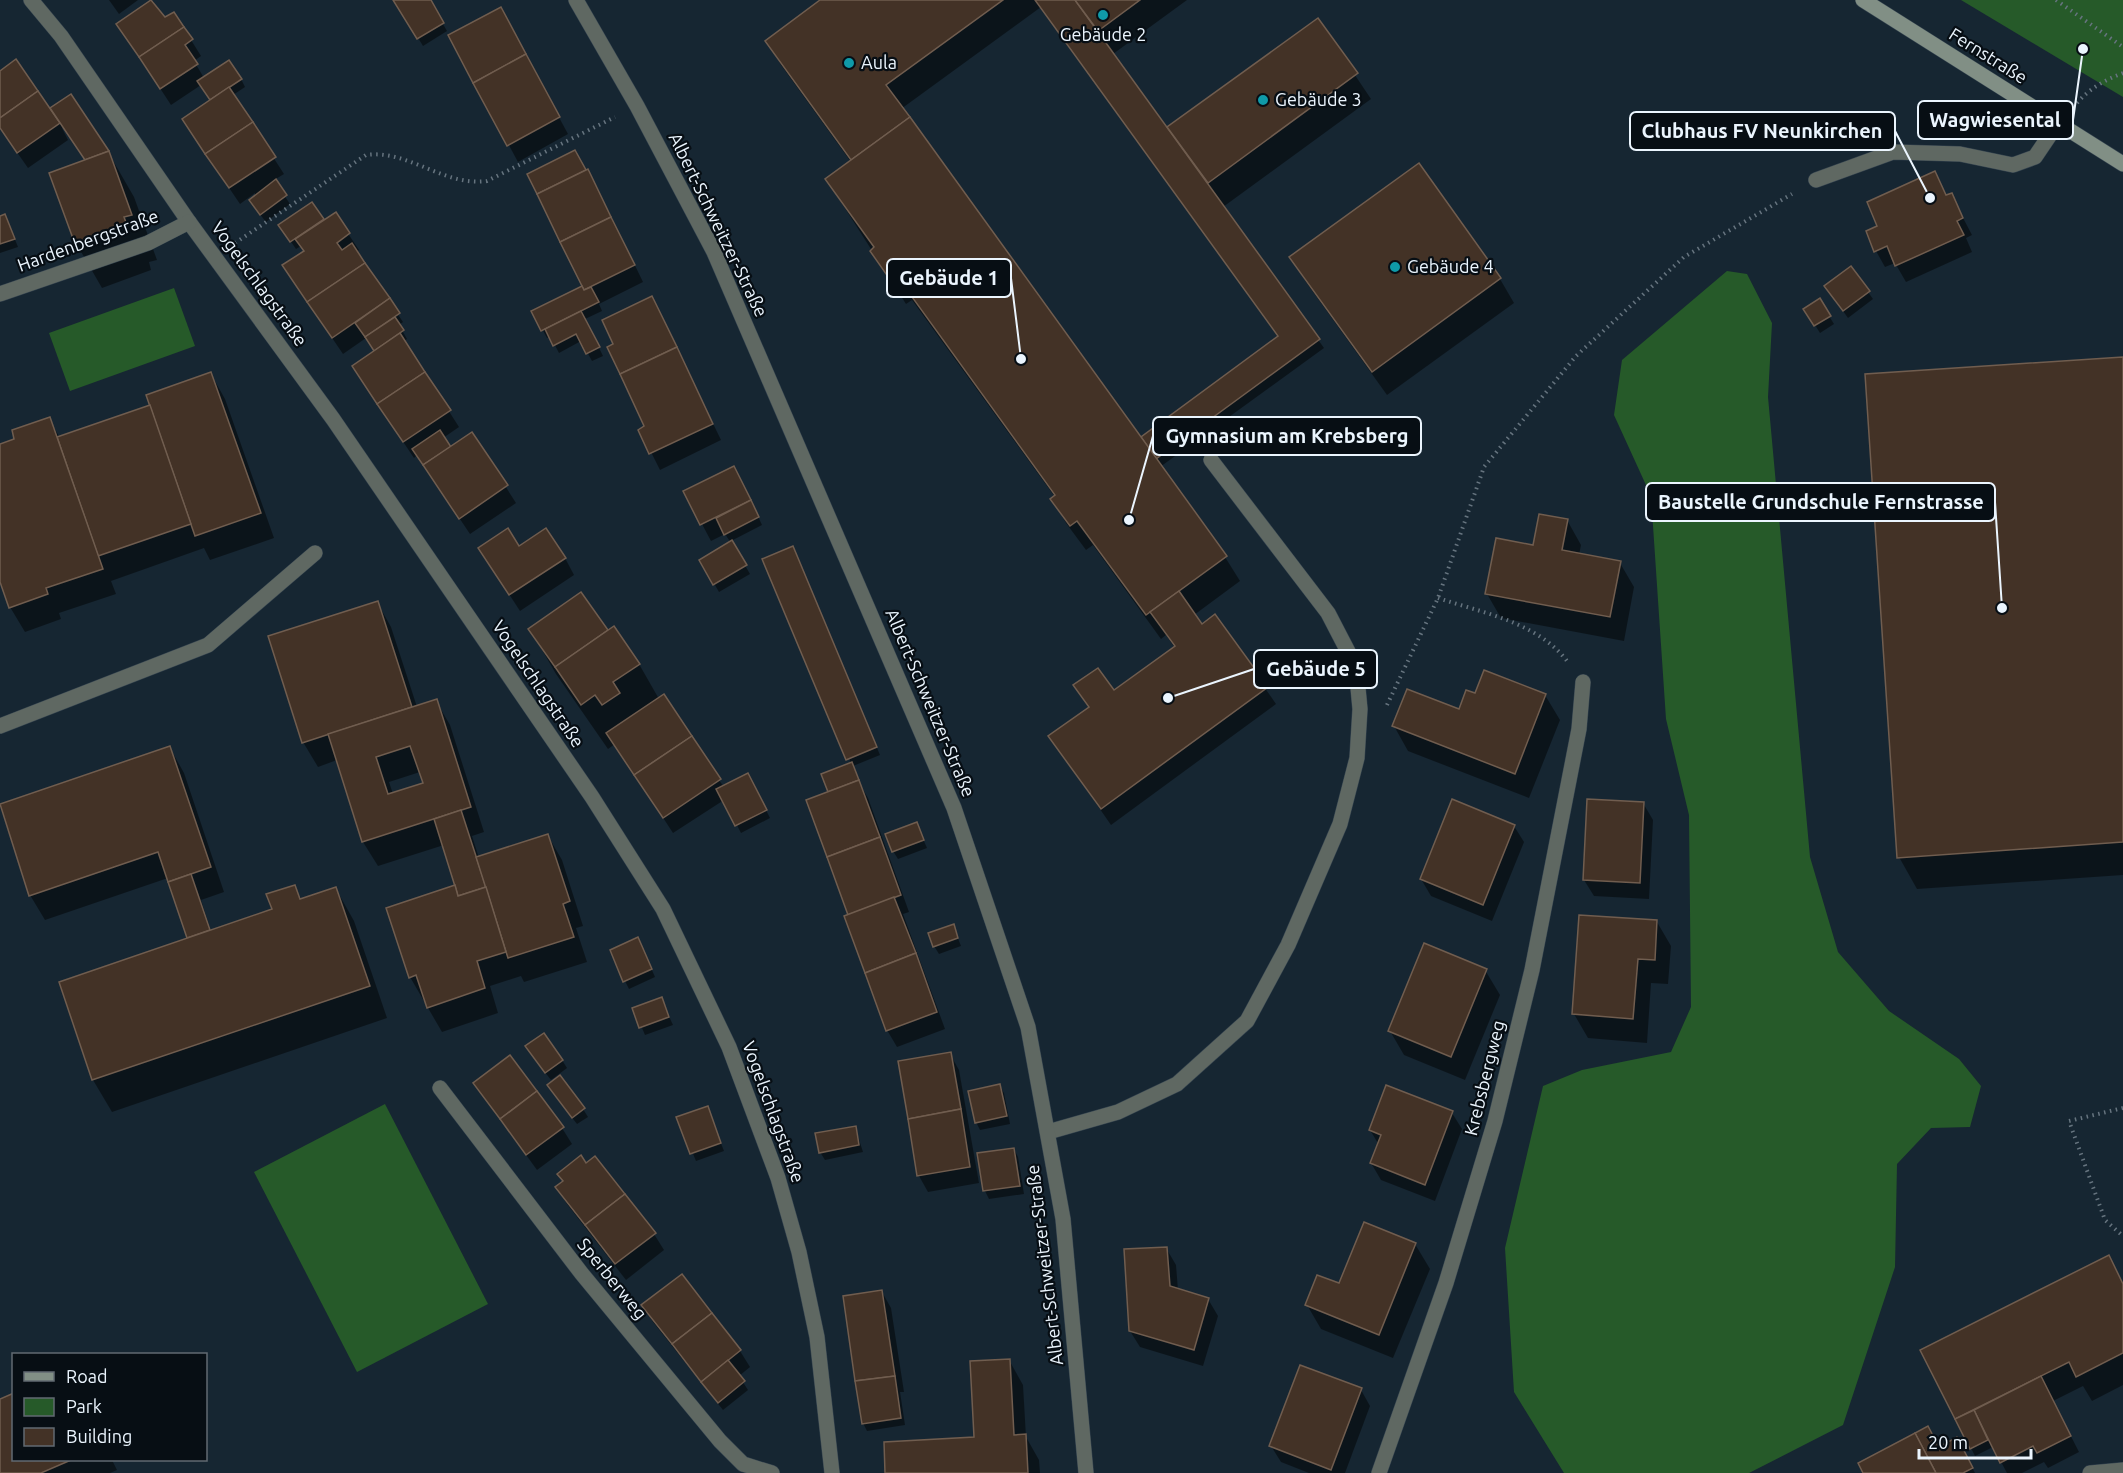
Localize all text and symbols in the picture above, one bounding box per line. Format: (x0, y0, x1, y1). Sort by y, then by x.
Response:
marker: Gebäude 2 (1096, 8, 1110, 22)
street label: Fernstraße (1946, 23, 2031, 87)
place label: Gebäude 2 (1060, 24, 1146, 44)
place label: Aula (861, 52, 897, 72)
marker: Aula (842, 56, 856, 70)
place label: Gebäude 3 (1275, 89, 1362, 109)
marker: Gebäude 3 (1256, 93, 1270, 107)
callout: Wagwiesental (1918, 101, 2073, 139)
text: Wagwiesental (1929, 108, 2061, 131)
callout: Clubhaus FV Neunkirchen (1630, 112, 1895, 150)
text: Clubhaus FV Neunkirchen (1642, 119, 1882, 142)
street label: Albert-Schweitzer-Straße (666, 129, 772, 320)
street label: Hardenbergstraße (14, 205, 161, 275)
street label: Vogelschlagstraße (208, 217, 312, 350)
place label: Gebäude 4 (1407, 256, 1494, 276)
callout: Gebäude 1 (887, 259, 1011, 297)
marker: Gebäude 4 (1388, 260, 1402, 274)
text: Gebäude 1 (899, 266, 999, 289)
callout: Gymnasium am Krebsberg (1153, 417, 1421, 455)
text: Gymnasium am Krebsberg (1165, 424, 1409, 447)
callout: Baustelle Grundschule Fernstrasse (1646, 483, 1995, 521)
text: Baustelle Grundschule Fernstrasse (1658, 490, 1984, 513)
street label: Albert-Schweitzer-Straße (882, 606, 980, 799)
street label: Vogelschlagstraße (489, 616, 589, 751)
callout: Gebäude 5 (1254, 650, 1377, 688)
text: Gebäude 5 (1266, 657, 1366, 680)
street label: Krebsbergweg (1460, 1018, 1508, 1137)
street label: Vogelschlagstraße (739, 1038, 809, 1185)
street label: Albert-Schweitzer-Straße (1022, 1164, 1066, 1367)
street label: Sperberweg (574, 1234, 652, 1323)
legend (12, 1353, 207, 1461)
text: Road (66, 1366, 108, 1386)
text: Park (66, 1396, 102, 1416)
scale bar (1919, 1422, 2032, 1460)
text: Building (66, 1426, 132, 1446)
text: 20 m (1928, 1432, 1968, 1452)

